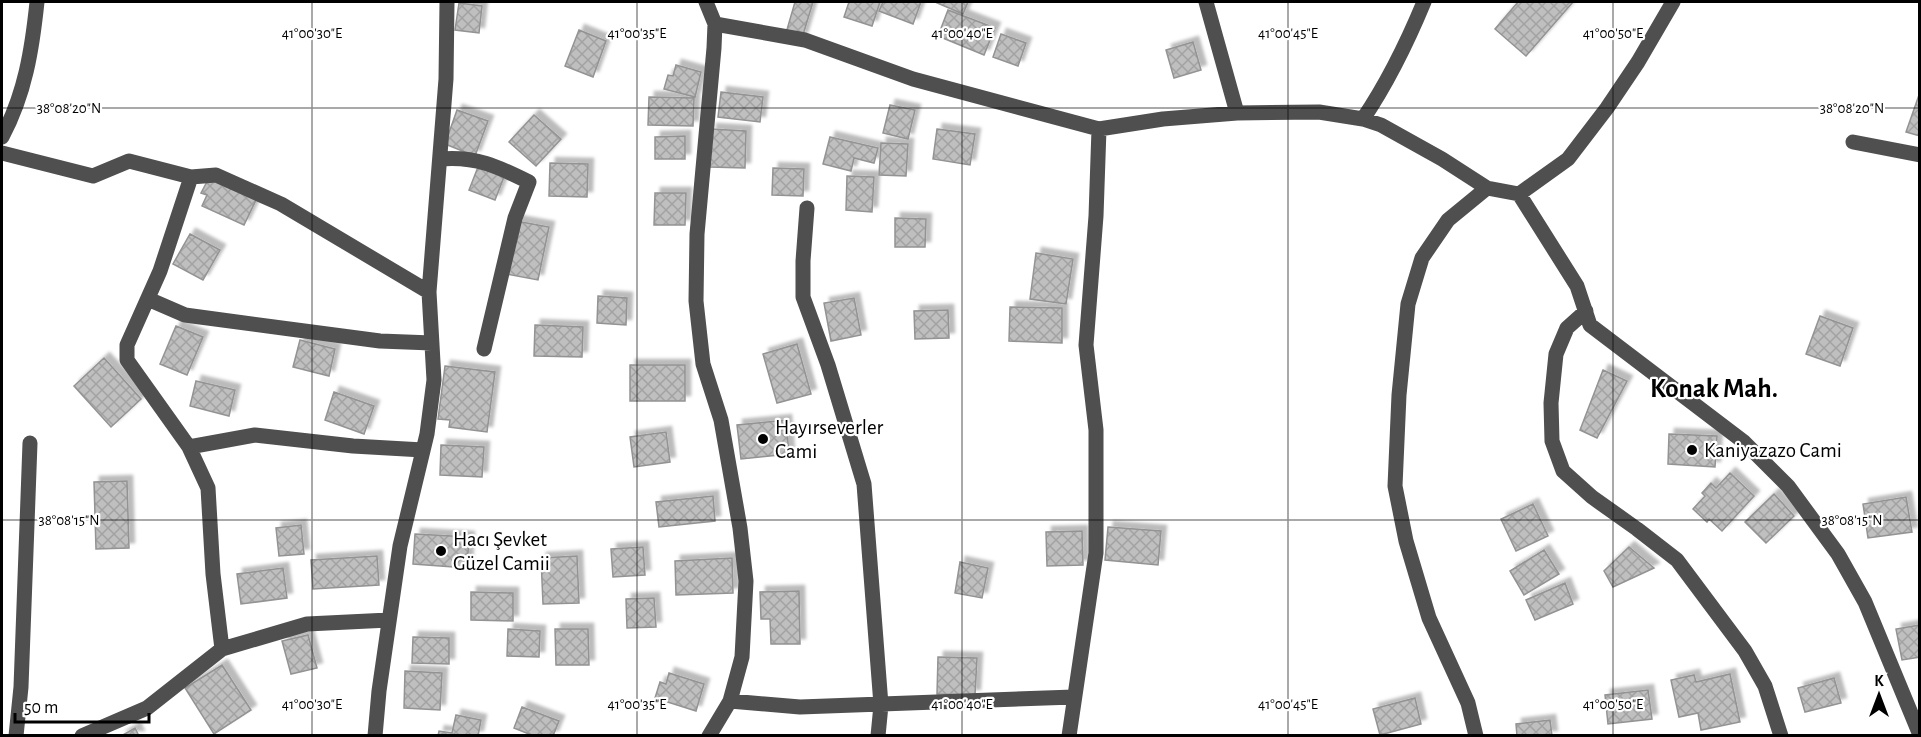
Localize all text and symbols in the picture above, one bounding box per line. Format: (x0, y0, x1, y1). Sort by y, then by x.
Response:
text: 41°00'30"E (282, 26, 342, 41)
text: 41°00'35"E (608, 26, 666, 41)
text: 41°00'40"E (931, 26, 993, 41)
text: 41°00'45"E (1258, 26, 1318, 41)
text: 41°00'50"E (1583, 26, 1643, 41)
text: 38°08'20"N (37, 101, 101, 116)
text: 38°08'20"N (1820, 101, 1884, 116)
district label: Konak Mah. (1650, 375, 1778, 402)
place label: Hayırseverler Cami (775, 417, 884, 462)
marker: Hayırseverler Cami (756, 432, 770, 446)
place label: Kaniyazazo Cami (1704, 440, 1842, 461)
marker: Kaniyazazo Cami (1685, 443, 1699, 457)
text: 38°08'15"N (38, 513, 100, 528)
text: 38°08'15"N (1821, 513, 1883, 528)
place label: Hacı Şevket Güzel Camii (453, 529, 550, 574)
marker: Hacı Şevket Güzel Camii (434, 544, 448, 558)
north arrow (1849, 665, 1909, 725)
text: K (1874, 673, 1884, 689)
scale bar (15, 686, 148, 724)
text: 41°00'30"E (282, 697, 342, 712)
text: 41°00'35"E (608, 697, 666, 712)
text: 41°00'40"E (931, 697, 993, 712)
text: 41°00'45"E (1258, 697, 1318, 712)
text: 41°00'50"E (1583, 697, 1643, 712)
text: 50 m (24, 699, 58, 717)

